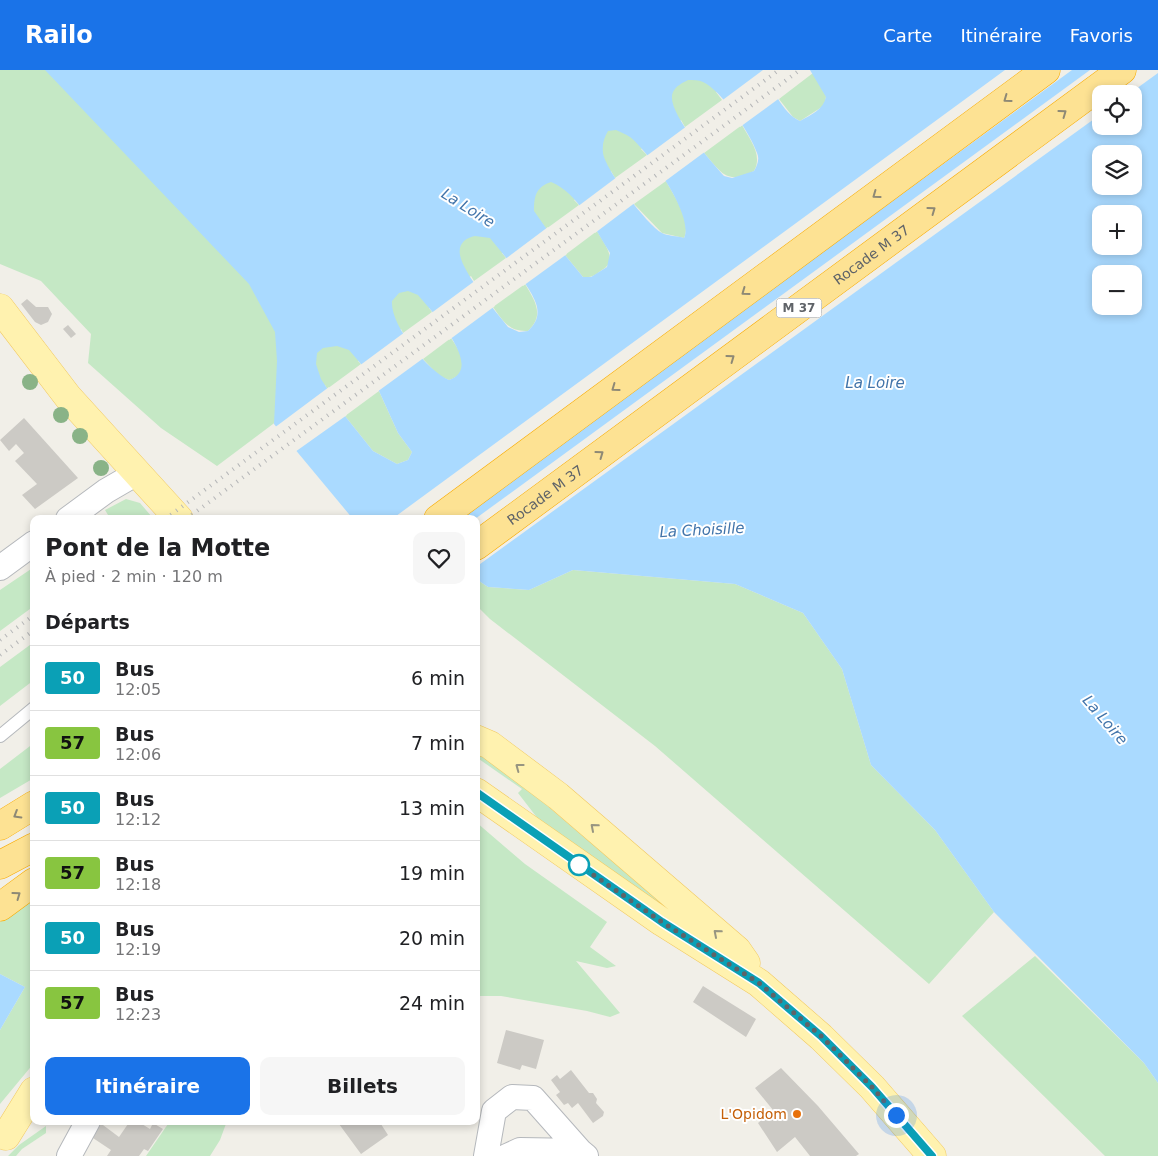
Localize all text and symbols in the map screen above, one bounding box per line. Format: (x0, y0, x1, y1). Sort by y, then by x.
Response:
text: Railo (25, 21, 93, 49)
text: Carte (883, 25, 932, 46)
text: Itinéraire (960, 25, 1042, 46)
text: Favoris (1070, 25, 1133, 46)
map controls (1092, 85, 1142, 315)
button: locate (1092, 85, 1142, 135)
one-way arrow (1003, 93, 1013, 102)
one-way arrow (1057, 110, 1067, 119)
button: layers (1092, 145, 1142, 195)
water label: La Loire (438, 185, 498, 231)
one-way arrow (873, 190, 882, 198)
button: + (1092, 205, 1142, 255)
one-way arrow (926, 207, 935, 215)
street label: Rocade M 37 (830, 222, 912, 288)
button: − (1092, 265, 1142, 315)
one-way arrow (741, 286, 751, 295)
road number: M 37 (776, 298, 822, 318)
one-way arrow (725, 355, 735, 364)
water label: La Loire (845, 374, 905, 392)
one-way arrow (612, 383, 621, 391)
one-way arrow (594, 452, 603, 460)
street label: Rocade M 37 (504, 462, 586, 528)
water label: La Choisille (659, 519, 745, 541)
button: heart (413, 532, 465, 584)
text: Pont de la Motte (45, 534, 270, 562)
text: À pied · 2 min · 120 m (45, 567, 223, 586)
text: Départs (45, 611, 130, 633)
text: Bus (115, 658, 154, 680)
text: 50 (60, 667, 85, 688)
text: 6 min (411, 667, 465, 689)
text: 12:05 (115, 680, 161, 699)
water label: La Loire (1079, 692, 1131, 748)
text: Bus (115, 723, 154, 745)
text: 57 (60, 732, 85, 753)
text: 7 min (411, 732, 465, 754)
text: 12:06 (115, 745, 161, 764)
one-way arrow (515, 764, 525, 773)
text: Bus (115, 788, 154, 810)
text: 50 (60, 797, 85, 818)
text: 13 min (399, 797, 465, 819)
one-way arrow (13, 809, 22, 819)
text: 12:12 (115, 810, 161, 829)
one-way arrow (590, 824, 599, 833)
text: Bus (115, 853, 154, 875)
unlabelled marker (568, 854, 590, 876)
text: 57 (60, 862, 85, 883)
text: 19 min (399, 862, 465, 884)
text: 12:18 (115, 875, 161, 894)
one-way arrow (11, 892, 20, 900)
text: Bus (115, 918, 154, 940)
text: 50 (60, 927, 85, 948)
text: 20 min (399, 927, 465, 949)
one-way arrow (713, 930, 722, 939)
text: 12:19 (115, 940, 161, 959)
text: Bus (115, 983, 154, 1005)
text: 57 (60, 992, 85, 1013)
text: 24 min (399, 992, 465, 1014)
text: 12:23 (115, 1005, 161, 1024)
button: Itinéraire (45, 1057, 250, 1115)
button: Billets (260, 1057, 465, 1115)
your location (884, 1103, 909, 1128)
place label: L'Opidom (720, 1106, 787, 1122)
marker: L'Opidom (791, 1108, 803, 1120)

